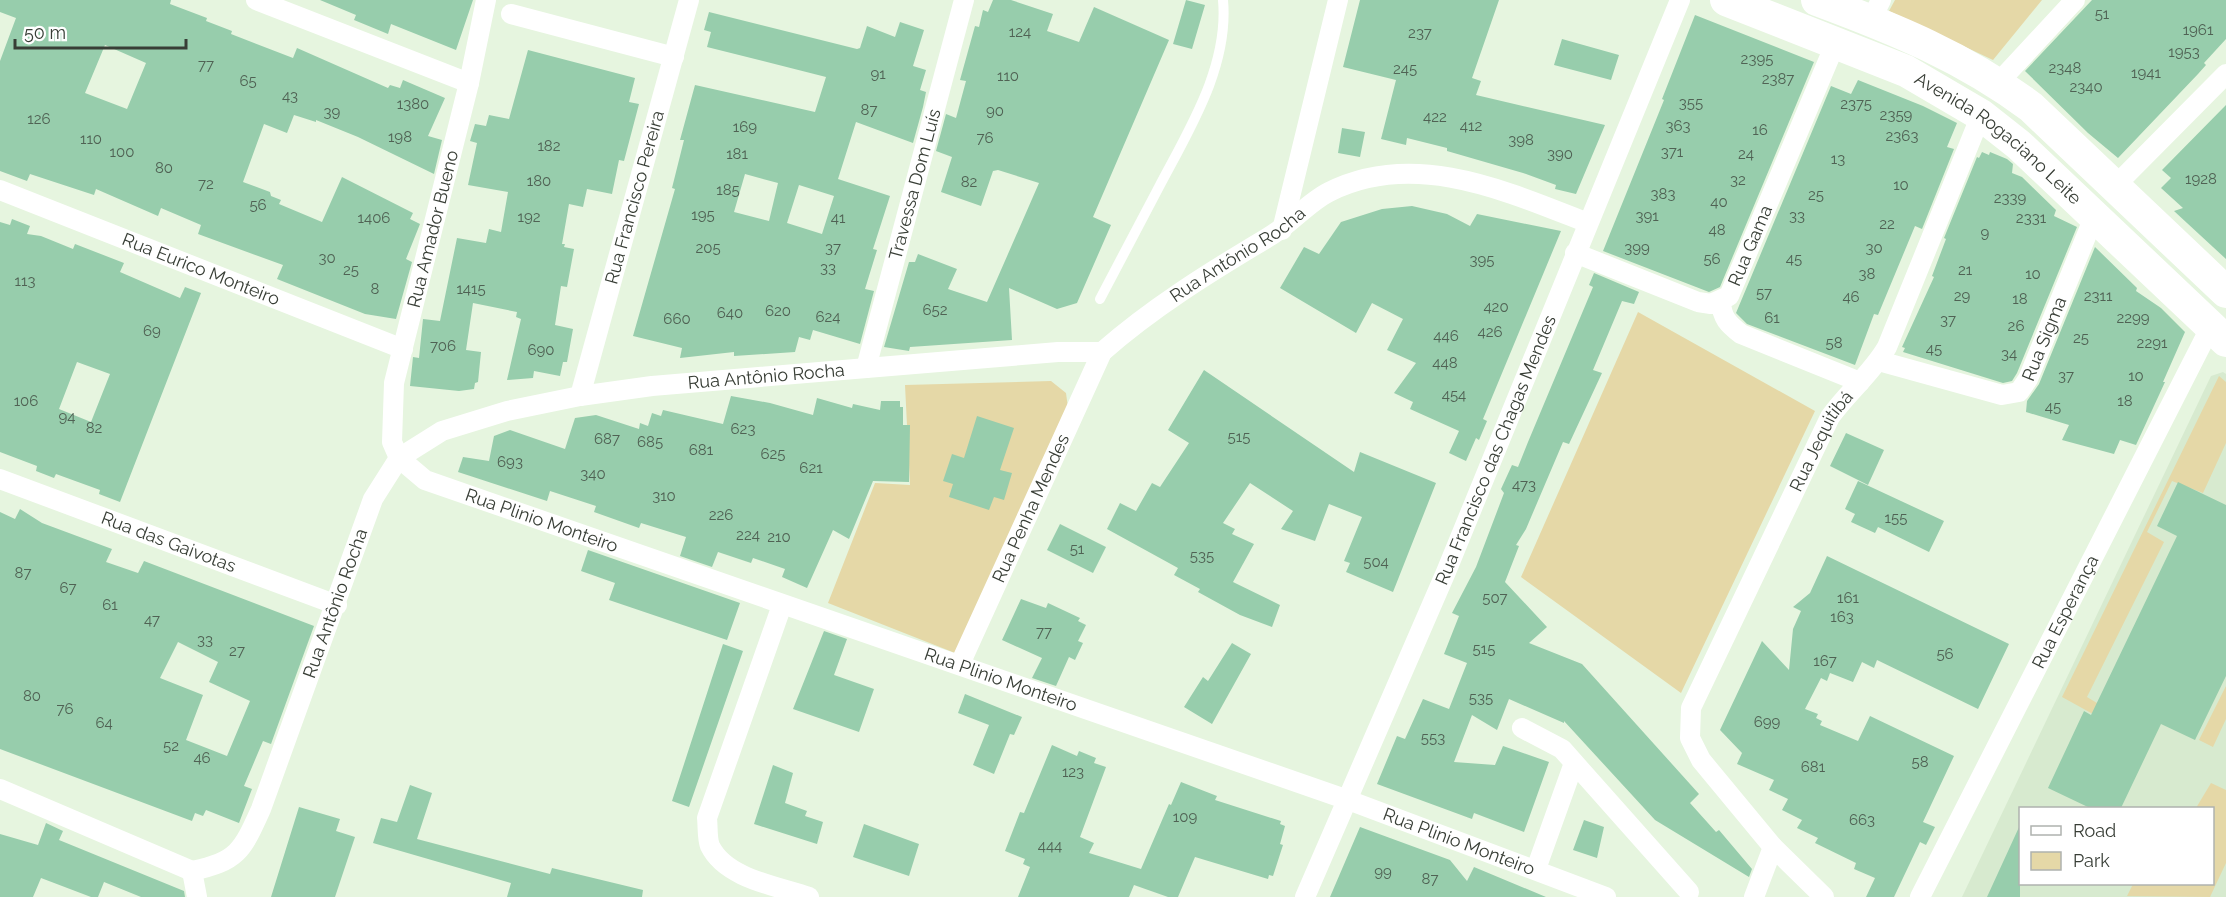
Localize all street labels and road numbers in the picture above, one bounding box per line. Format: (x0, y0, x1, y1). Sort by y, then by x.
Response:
street label: Avenida Rogaciano Leite (1911, 68, 2086, 209)
street label: Travessa Dom Luís (884, 106, 945, 262)
street label: Rua Francisco Pereira (600, 108, 668, 286)
street label: Rua Amador Bueno (403, 148, 462, 310)
street label: Rua Antônio Rocha (1166, 202, 1309, 306)
street label: Rua Gama (1723, 202, 1776, 289)
street label: Rua Eurico Monteiro (119, 228, 283, 309)
street label: Rua Sigma (2017, 293, 2070, 384)
street label: Rua Francisco das Chagas Mendes (1431, 312, 1560, 588)
street label: Rua Antônio Rocha (687, 359, 845, 393)
street label: Rua Jequitibá (1785, 386, 1857, 495)
street label: Rua Penha Mendes (987, 430, 1073, 586)
street label: Rua Plinio Monteiro (463, 484, 621, 556)
street label: Rua das Gaivotas (99, 507, 239, 576)
street label: Rua Antônio Rocha (298, 525, 371, 681)
street label: Rua Esperança (2027, 551, 2102, 672)
street label: Rua Plinio Monteiro (922, 643, 1081, 715)
street label: Rua Plinio Monteiro (1380, 803, 1538, 879)

